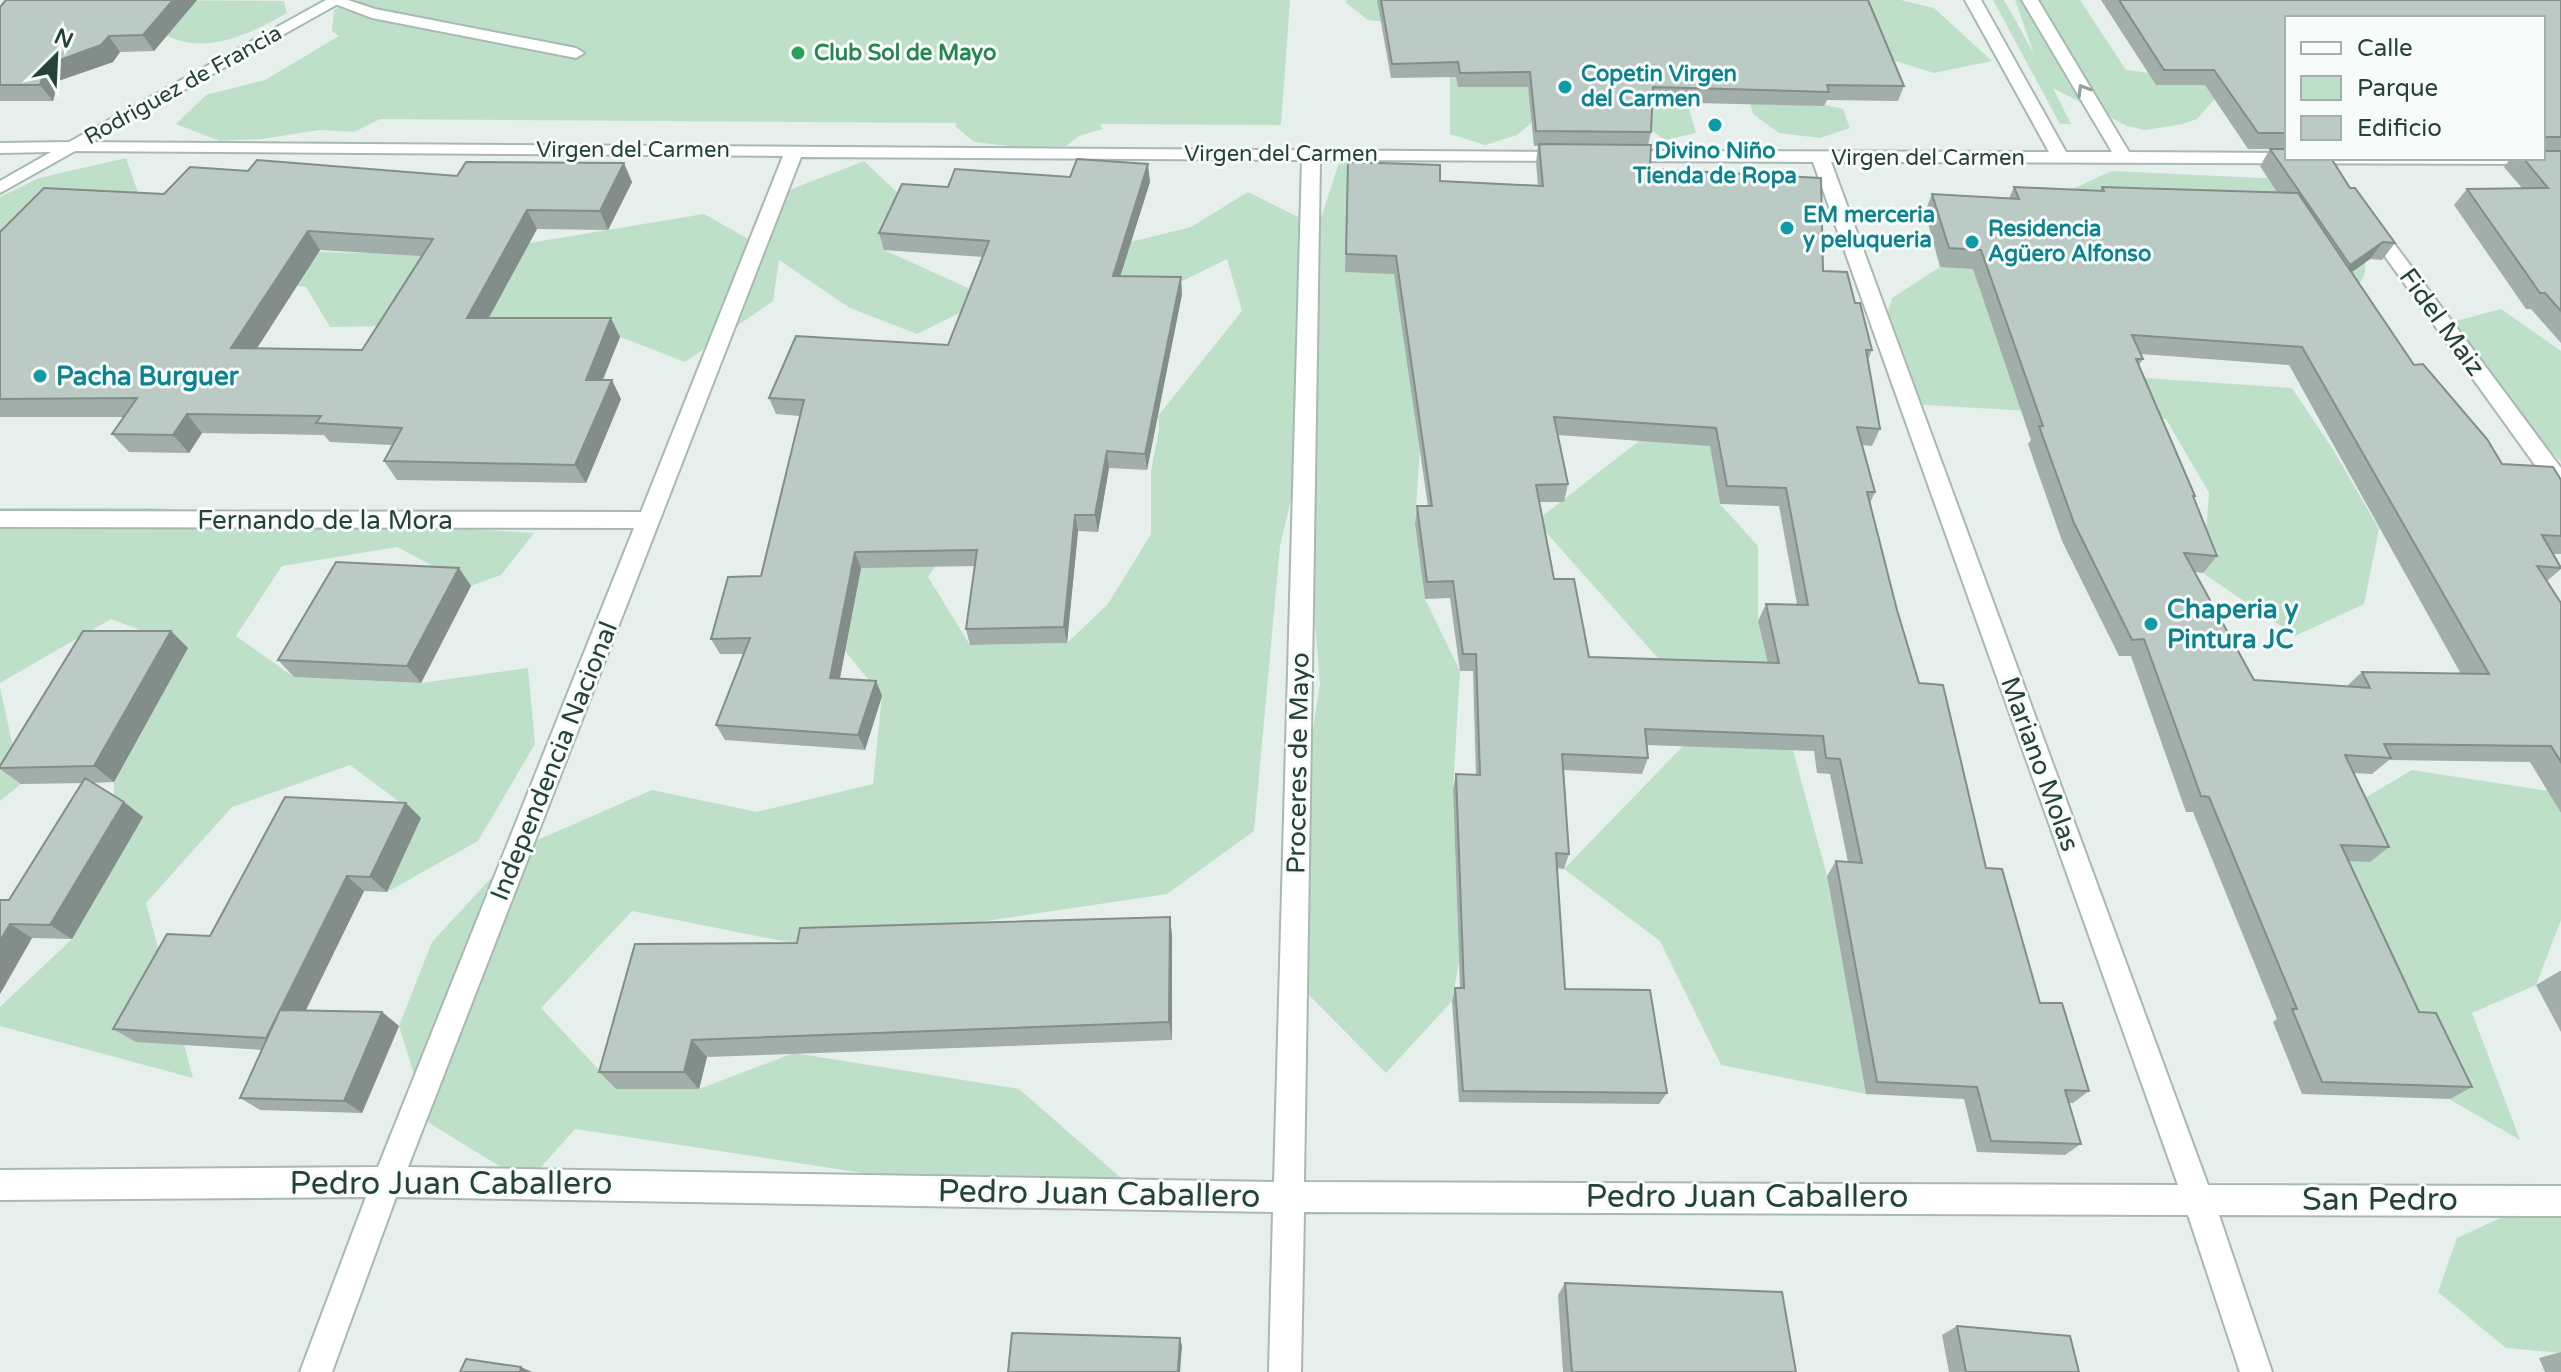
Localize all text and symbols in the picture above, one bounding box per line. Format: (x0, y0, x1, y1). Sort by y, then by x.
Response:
north arrow (16, 16, 96, 96)
legend (2285, 16, 2545, 160)
street label: Rodriguez de Francia (80, 20, 286, 150)
text: N (50, 23, 77, 54)
text: Calle (2357, 34, 2413, 63)
place label: Club Sol de Mayo (814, 40, 996, 66)
marker: Club Sol de Mayo (789, 44, 807, 62)
place label: Copetin Virgen del Carmen (1581, 61, 1737, 112)
text: Parque (2357, 74, 2438, 103)
marker: Copetin Virgen del Carmen (1556, 78, 1574, 96)
one-way arrow (2078, 84, 2093, 99)
text: Edificio (2357, 114, 2442, 143)
marker: Divino Niño Tienda de Ropa (1706, 116, 1724, 134)
street label: Virgen del Carmen (536, 137, 730, 163)
place label: Divino Niño Tienda de Ropa (1632, 138, 1797, 189)
street label: Virgen del Carmen (1184, 141, 1378, 167)
street label: Virgen del Carmen (1831, 145, 2025, 171)
place label: EM merceria y peluqueria (1803, 202, 1935, 253)
place label: Residencia Agüero Alfonso (1988, 216, 2151, 267)
marker: EM merceria y peluqueria (1778, 219, 1796, 237)
marker: Residencia Agüero Alfonso (1963, 233, 1981, 251)
street label: Fidel Maiz (2393, 262, 2491, 382)
place label: Pacha Burguer (56, 361, 240, 392)
marker: Pacha Burguer (31, 367, 49, 385)
street label: Fernando de la Mora (197, 505, 453, 536)
place label: Chaperia y Pintura JC (2167, 594, 2298, 655)
marker: Chaperia y Pintura JC (2142, 615, 2160, 633)
street label: Independencia Nacional (484, 617, 624, 905)
street label: Proceres de Mayo (1281, 652, 1315, 874)
street label: Mariano Molas (1994, 673, 2086, 855)
street label: Pedro Juan Caballero (290, 1165, 612, 1203)
street label: Pedro Juan Caballero (937, 1172, 1261, 1216)
street label: Pedro Juan Caballero (1586, 1178, 1908, 1216)
street label: San Pedro (2302, 1181, 2458, 1219)

